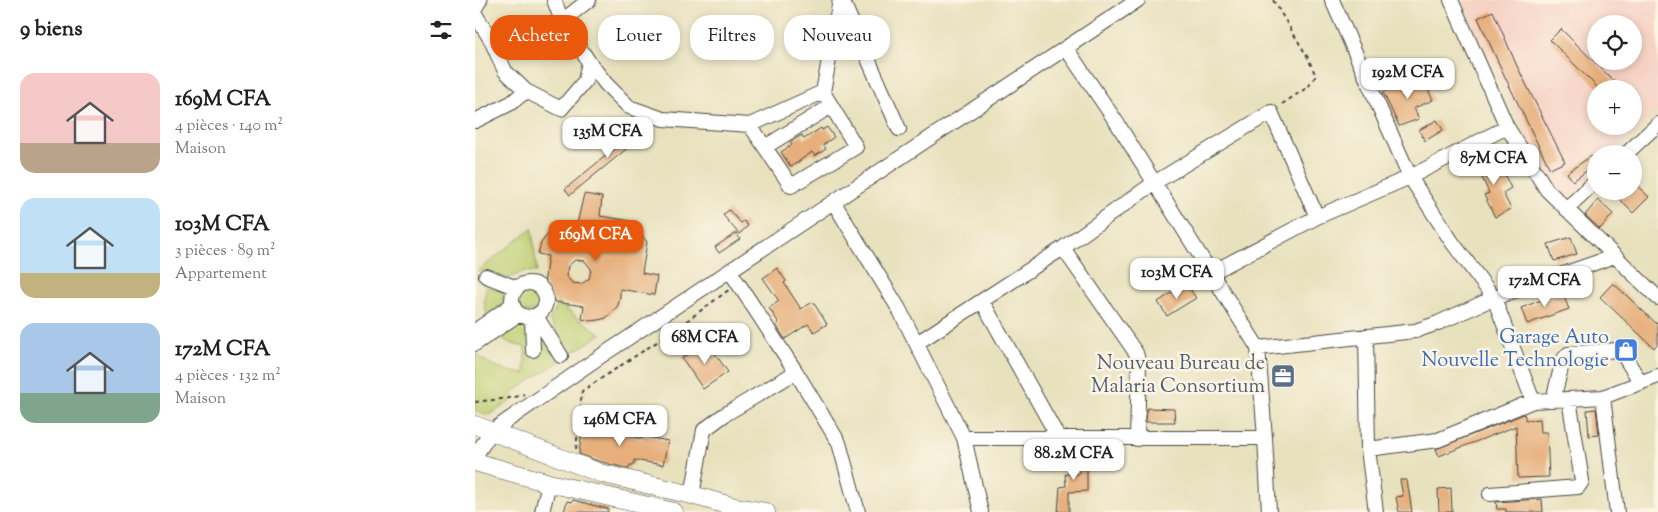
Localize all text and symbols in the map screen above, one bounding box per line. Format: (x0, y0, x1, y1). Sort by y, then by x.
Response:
text: 9 biens (20, 15, 82, 45)
chip: Acheter (490, 15, 588, 60)
chip: Louer (598, 15, 680, 60)
chip: Filtres (690, 15, 774, 60)
chip: Nouveau (784, 15, 890, 60)
map controls (1587, 15, 1642, 200)
button: locate (1587, 15, 1642, 70)
icon: filters (427, 16, 455, 44)
pin: 192M CFA (1356, 58, 1460, 100)
text: 192M CFA (1372, 62, 1444, 85)
button: + (1587, 80, 1642, 135)
text: 169M CFA (175, 85, 271, 115)
icon: home (60, 93, 120, 153)
text: 4 pièces · 140 m² (175, 115, 283, 138)
pin: 135M CFA (556, 116, 660, 159)
text: 135M CFA (573, 121, 643, 144)
text: Maison (175, 138, 226, 161)
pin: 87M CFA (1448, 144, 1540, 186)
button: − (1587, 145, 1642, 200)
text: 87M CFA (1460, 148, 1528, 171)
text: 103M CFA (175, 210, 270, 240)
icon: home (60, 218, 120, 278)
pin: 169M CFA (544, 220, 648, 262)
text: 169M CFA (559, 224, 633, 247)
text: 3 pièces · 89 m² (175, 240, 275, 263)
pin: 103M CFA (1125, 258, 1229, 300)
text: 103M CFA (1141, 262, 1213, 285)
text: Appartement (175, 263, 267, 286)
pin: 172M CFA (1493, 266, 1597, 308)
text: 172M CFA (1509, 270, 1581, 293)
pin: 68M CFA (659, 322, 751, 365)
place label: Garage Auto Nouvelle Technologie (1421, 324, 1609, 376)
text: 68M CFA (671, 327, 739, 350)
text: 172M CFA (175, 335, 270, 365)
shop icon: Garage Auto Nouvelle Technologie (1613, 337, 1639, 363)
icon: home (60, 343, 120, 403)
place label: Nouveau Bureau de Malaria Consortium (1091, 350, 1265, 402)
office icon: Nouveau Bureau de Malaria Consortium (1270, 363, 1296, 389)
text: 4 pièces · 132 m² (175, 365, 281, 388)
text: Maison (175, 388, 226, 411)
pin: 146M CFA (568, 404, 672, 447)
text: 146M CFA (583, 409, 657, 432)
pin: 88.2M CFA (1017, 438, 1131, 481)
text: 88.2M CFA (1034, 443, 1114, 466)

